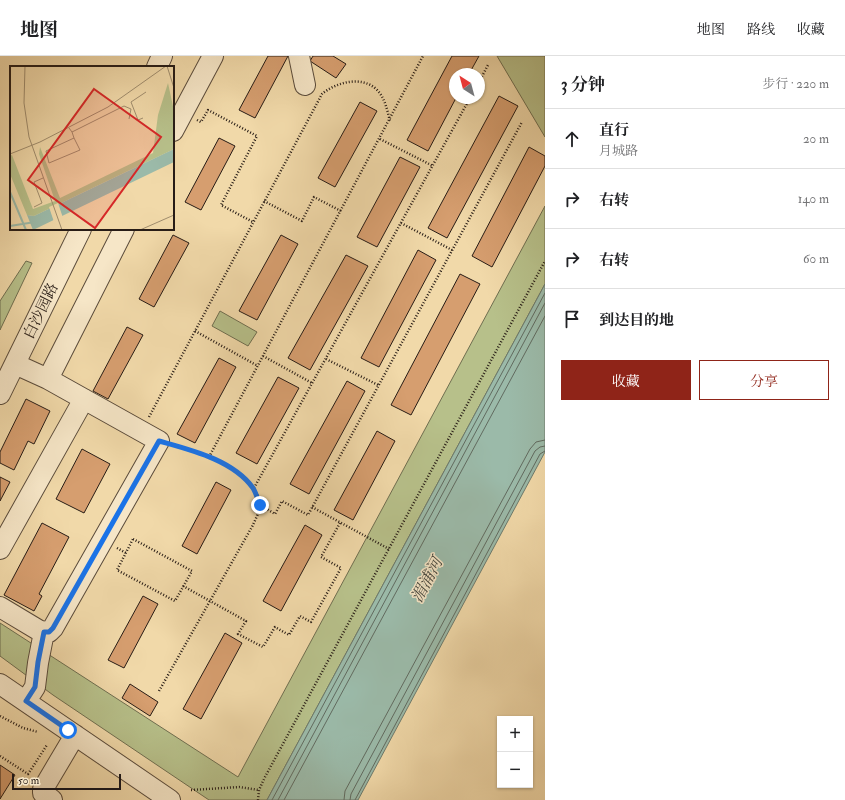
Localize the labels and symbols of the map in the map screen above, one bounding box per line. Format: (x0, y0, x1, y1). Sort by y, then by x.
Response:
inset map (10, 66, 174, 230)
north arrow (449, 68, 485, 104)
street label: 白沙园路 (19, 280, 63, 342)
route end (251, 496, 269, 514)
water label: 湄浦河 (407, 551, 449, 606)
route start (59, 721, 77, 739)
scale bar (12, 772, 121, 791)

